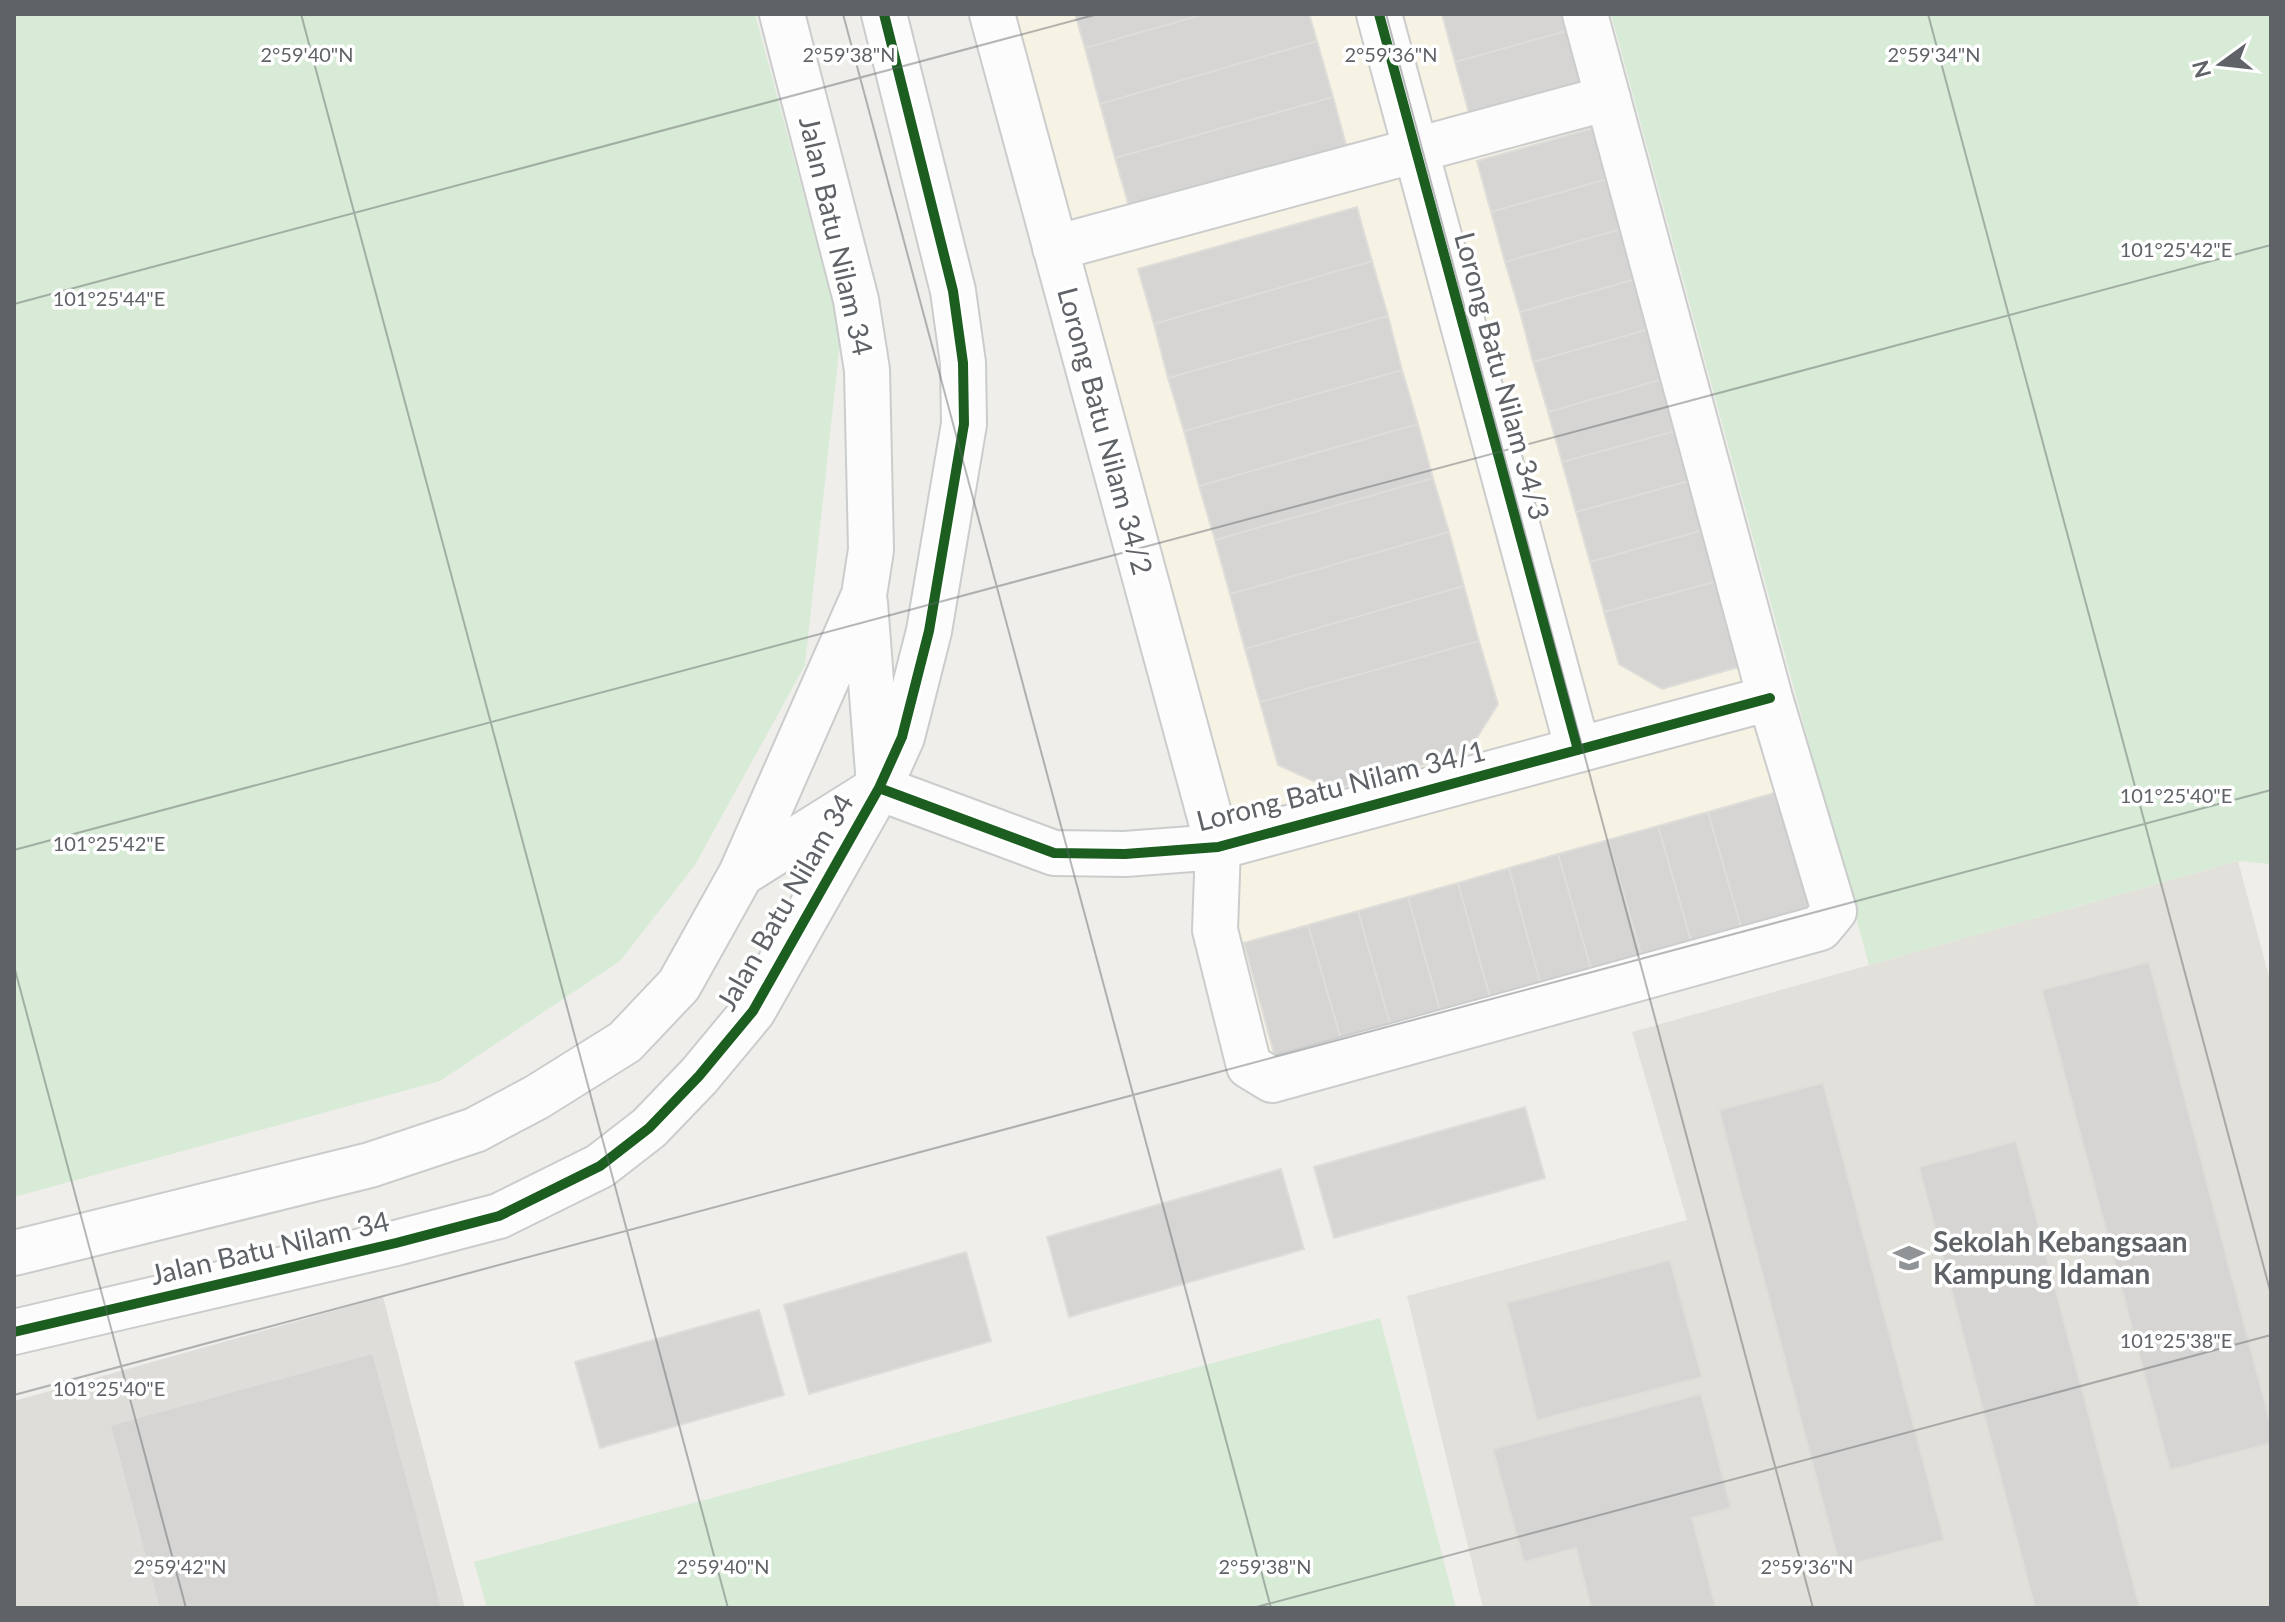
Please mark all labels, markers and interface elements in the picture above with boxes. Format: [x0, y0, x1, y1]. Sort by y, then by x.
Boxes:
north arrow [2181, 24, 2261, 104]
text: 2°59'40"N [260, 42, 354, 66]
text: 2°59'38"N [802, 42, 896, 66]
text: 2°59'36"N [1344, 42, 1438, 66]
text: 2°59'34"N [1887, 42, 1981, 66]
text: N [2186, 58, 2216, 81]
street label: Jalan Batu Nilam 34 [793, 113, 881, 358]
street label: Lorong Batu Nilam 34/3 [1448, 228, 1558, 523]
text: 101°25'42"E [2120, 237, 2232, 261]
street label: Lorong Batu Nilam 34/2 [1051, 283, 1161, 578]
text: 101°25'44"E [53, 286, 165, 310]
street label: Lorong Batu Nilam 34/1 [1193, 733, 1489, 837]
text: 101°25'40"E [2120, 783, 2232, 807]
street label: Jalan Batu Nilam 34 [708, 787, 860, 1016]
text: 101°25'42"E [53, 831, 165, 855]
street label: Jalan Batu Nilam 34 [147, 1203, 392, 1291]
place label: Sekolah Kebangsaan Kampung Idaman [1933, 1224, 2188, 1290]
school or university icon: Sekolah Kebangsaan Kampung Idaman [1892, 1241, 1926, 1275]
text: 101°25'38"E [2120, 1328, 2232, 1352]
text: 101°25'40"E [53, 1376, 165, 1400]
text: 2°59'42"N [133, 1554, 227, 1578]
text: 2°59'40"N [676, 1554, 770, 1578]
text: 2°59'38"N [1218, 1554, 1312, 1578]
text: 2°59'36"N [1760, 1554, 1854, 1578]

